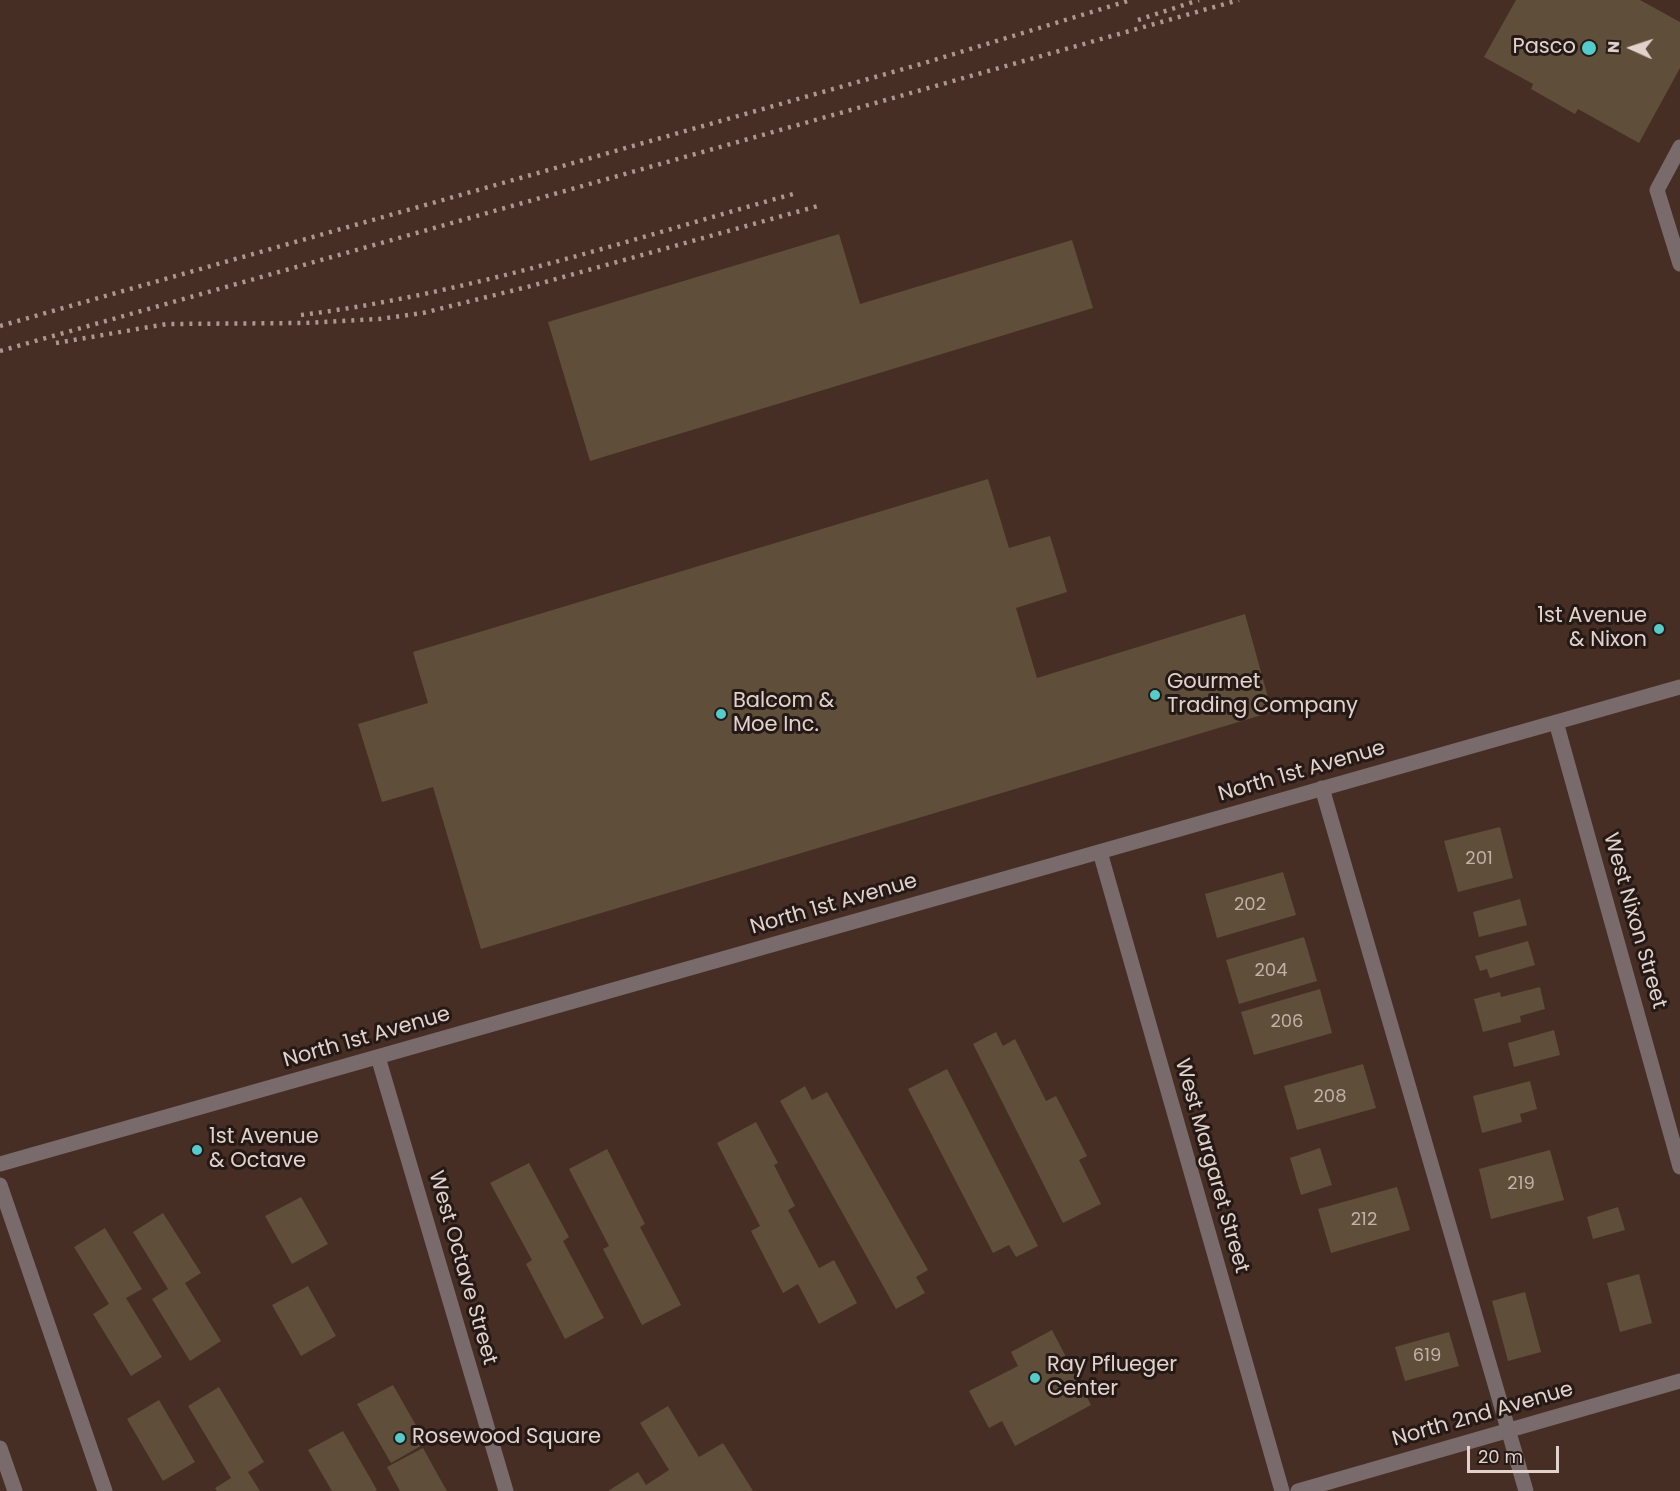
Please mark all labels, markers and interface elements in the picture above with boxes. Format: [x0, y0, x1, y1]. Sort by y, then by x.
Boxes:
north arrow [1602, 18, 1662, 78]
place label: Pasco [1512, 35, 1576, 61]
marker: Pasco [1580, 39, 1598, 57]
text: N [1602, 40, 1625, 54]
place label: 1st Avenue & Nixon [1537, 604, 1647, 654]
marker: 1st Avenue & Nixon [1652, 622, 1666, 636]
place label: Gourmet Trading Company [1167, 670, 1358, 720]
marker: Gourmet Trading Company [1148, 688, 1162, 702]
place label: Balcom & Moe Inc. [733, 689, 834, 739]
marker: Balcom & Moe Inc. [714, 707, 728, 721]
street label: North 1st Avenue [1216, 736, 1388, 808]
street label: West Nixon Street [1597, 830, 1671, 1012]
house number: 201 [1465, 848, 1493, 870]
street label: North 1st Avenue [748, 869, 920, 941]
house number: 202 [1234, 894, 1266, 916]
house number: 204 [1255, 960, 1287, 982]
street label: North 1st Avenue [281, 1002, 453, 1074]
house number: 206 [1270, 1011, 1304, 1033]
street label: West Margaret Street [1168, 1056, 1254, 1276]
house number: 208 [1313, 1086, 1347, 1108]
place label: 1st Avenue & Octave [209, 1125, 319, 1175]
marker: 1st Avenue & Octave [190, 1143, 204, 1157]
street label: West Octave Street [422, 1168, 502, 1368]
house number: 219 [1507, 1173, 1535, 1195]
house number: 212 [1351, 1209, 1377, 1231]
house number: 619 [1413, 1345, 1441, 1367]
place label: Ray Pflueger Center [1047, 1353, 1177, 1403]
marker: Ray Pflueger Center [1028, 1371, 1042, 1385]
street label: North 2nd Avenue [1390, 1377, 1576, 1453]
place label: Rosewood Square [412, 1425, 601, 1451]
marker: Rosewood Square [393, 1431, 407, 1445]
scale bar [1470, 1434, 1562, 1472]
text: 20 m [1478, 1444, 1523, 1469]

